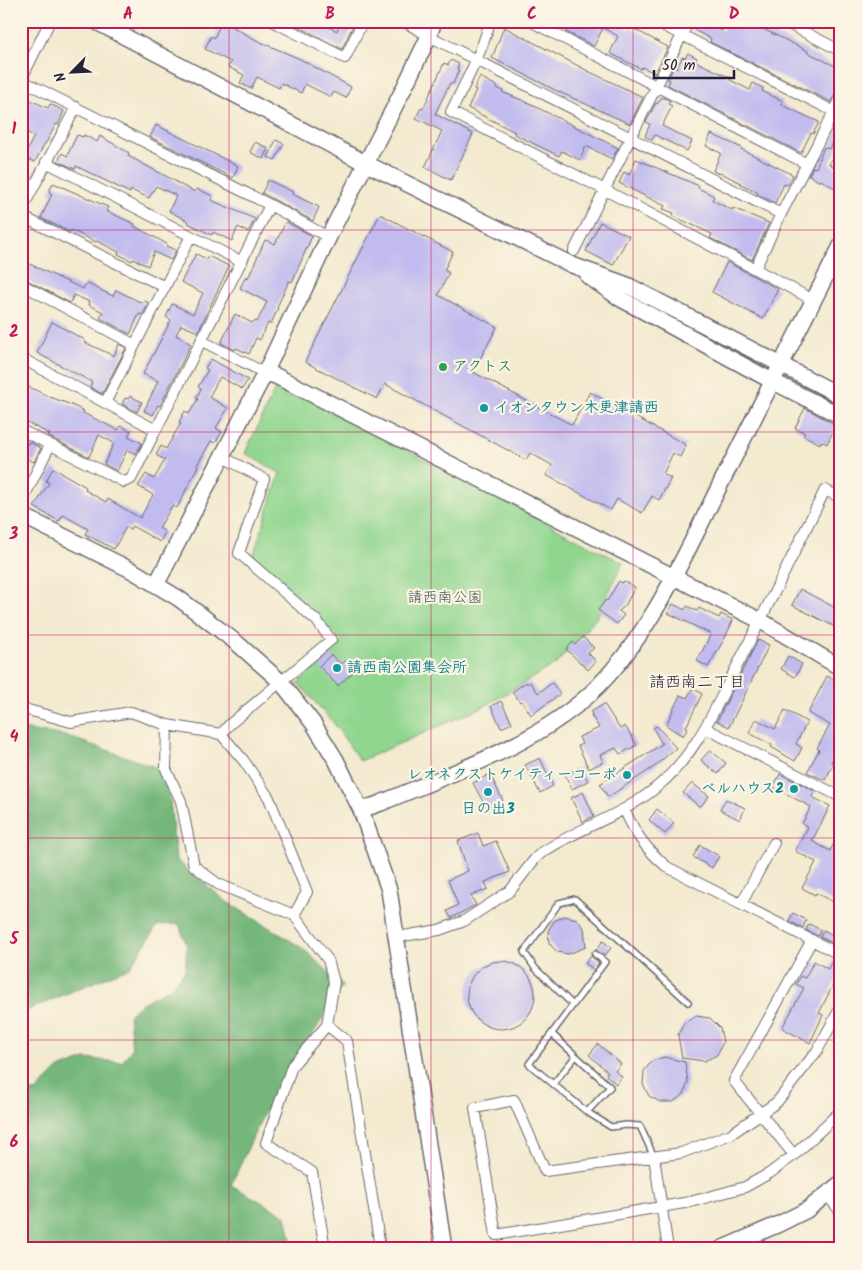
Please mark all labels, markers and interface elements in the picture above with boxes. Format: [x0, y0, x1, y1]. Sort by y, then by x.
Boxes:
text: A [123, 2, 133, 27]
text: B [325, 2, 335, 27]
text: C [527, 2, 537, 27]
text: D [729, 2, 740, 27]
north arrow [48, 48, 98, 98]
scale bar [654, 48, 734, 80]
text: 50 m [662, 54, 696, 78]
text: N [49, 68, 73, 85]
text: 1 [12, 117, 17, 142]
text: 2 [9, 320, 19, 345]
place label: アクトス [453, 355, 512, 379]
marker: アクトス [437, 361, 449, 373]
place label: イオンタウン木更津請西 [494, 396, 659, 420]
marker: イオンタウン木更津請西 [478, 402, 490, 414]
text: 3 [9, 522, 19, 547]
park label: 請西南公園 [407, 586, 483, 610]
place label: 請西南公園集会所 [347, 656, 467, 680]
marker: 請西南公園集会所 [331, 662, 343, 674]
district label: 請西南二丁目 [649, 670, 745, 695]
text: 4 [10, 725, 19, 750]
place label: レオネクストケイティーコーポ [407, 763, 617, 787]
marker: レオネクストケイティーコーポ [621, 769, 633, 781]
place label: ベルハウス2 [701, 777, 784, 801]
marker: ベルハウス2 [788, 783, 800, 795]
marker: 日の出3 [482, 786, 494, 798]
place label: 日の出3 [461, 797, 515, 821]
text: 5 [9, 927, 20, 952]
text: 6 [10, 1130, 19, 1155]

